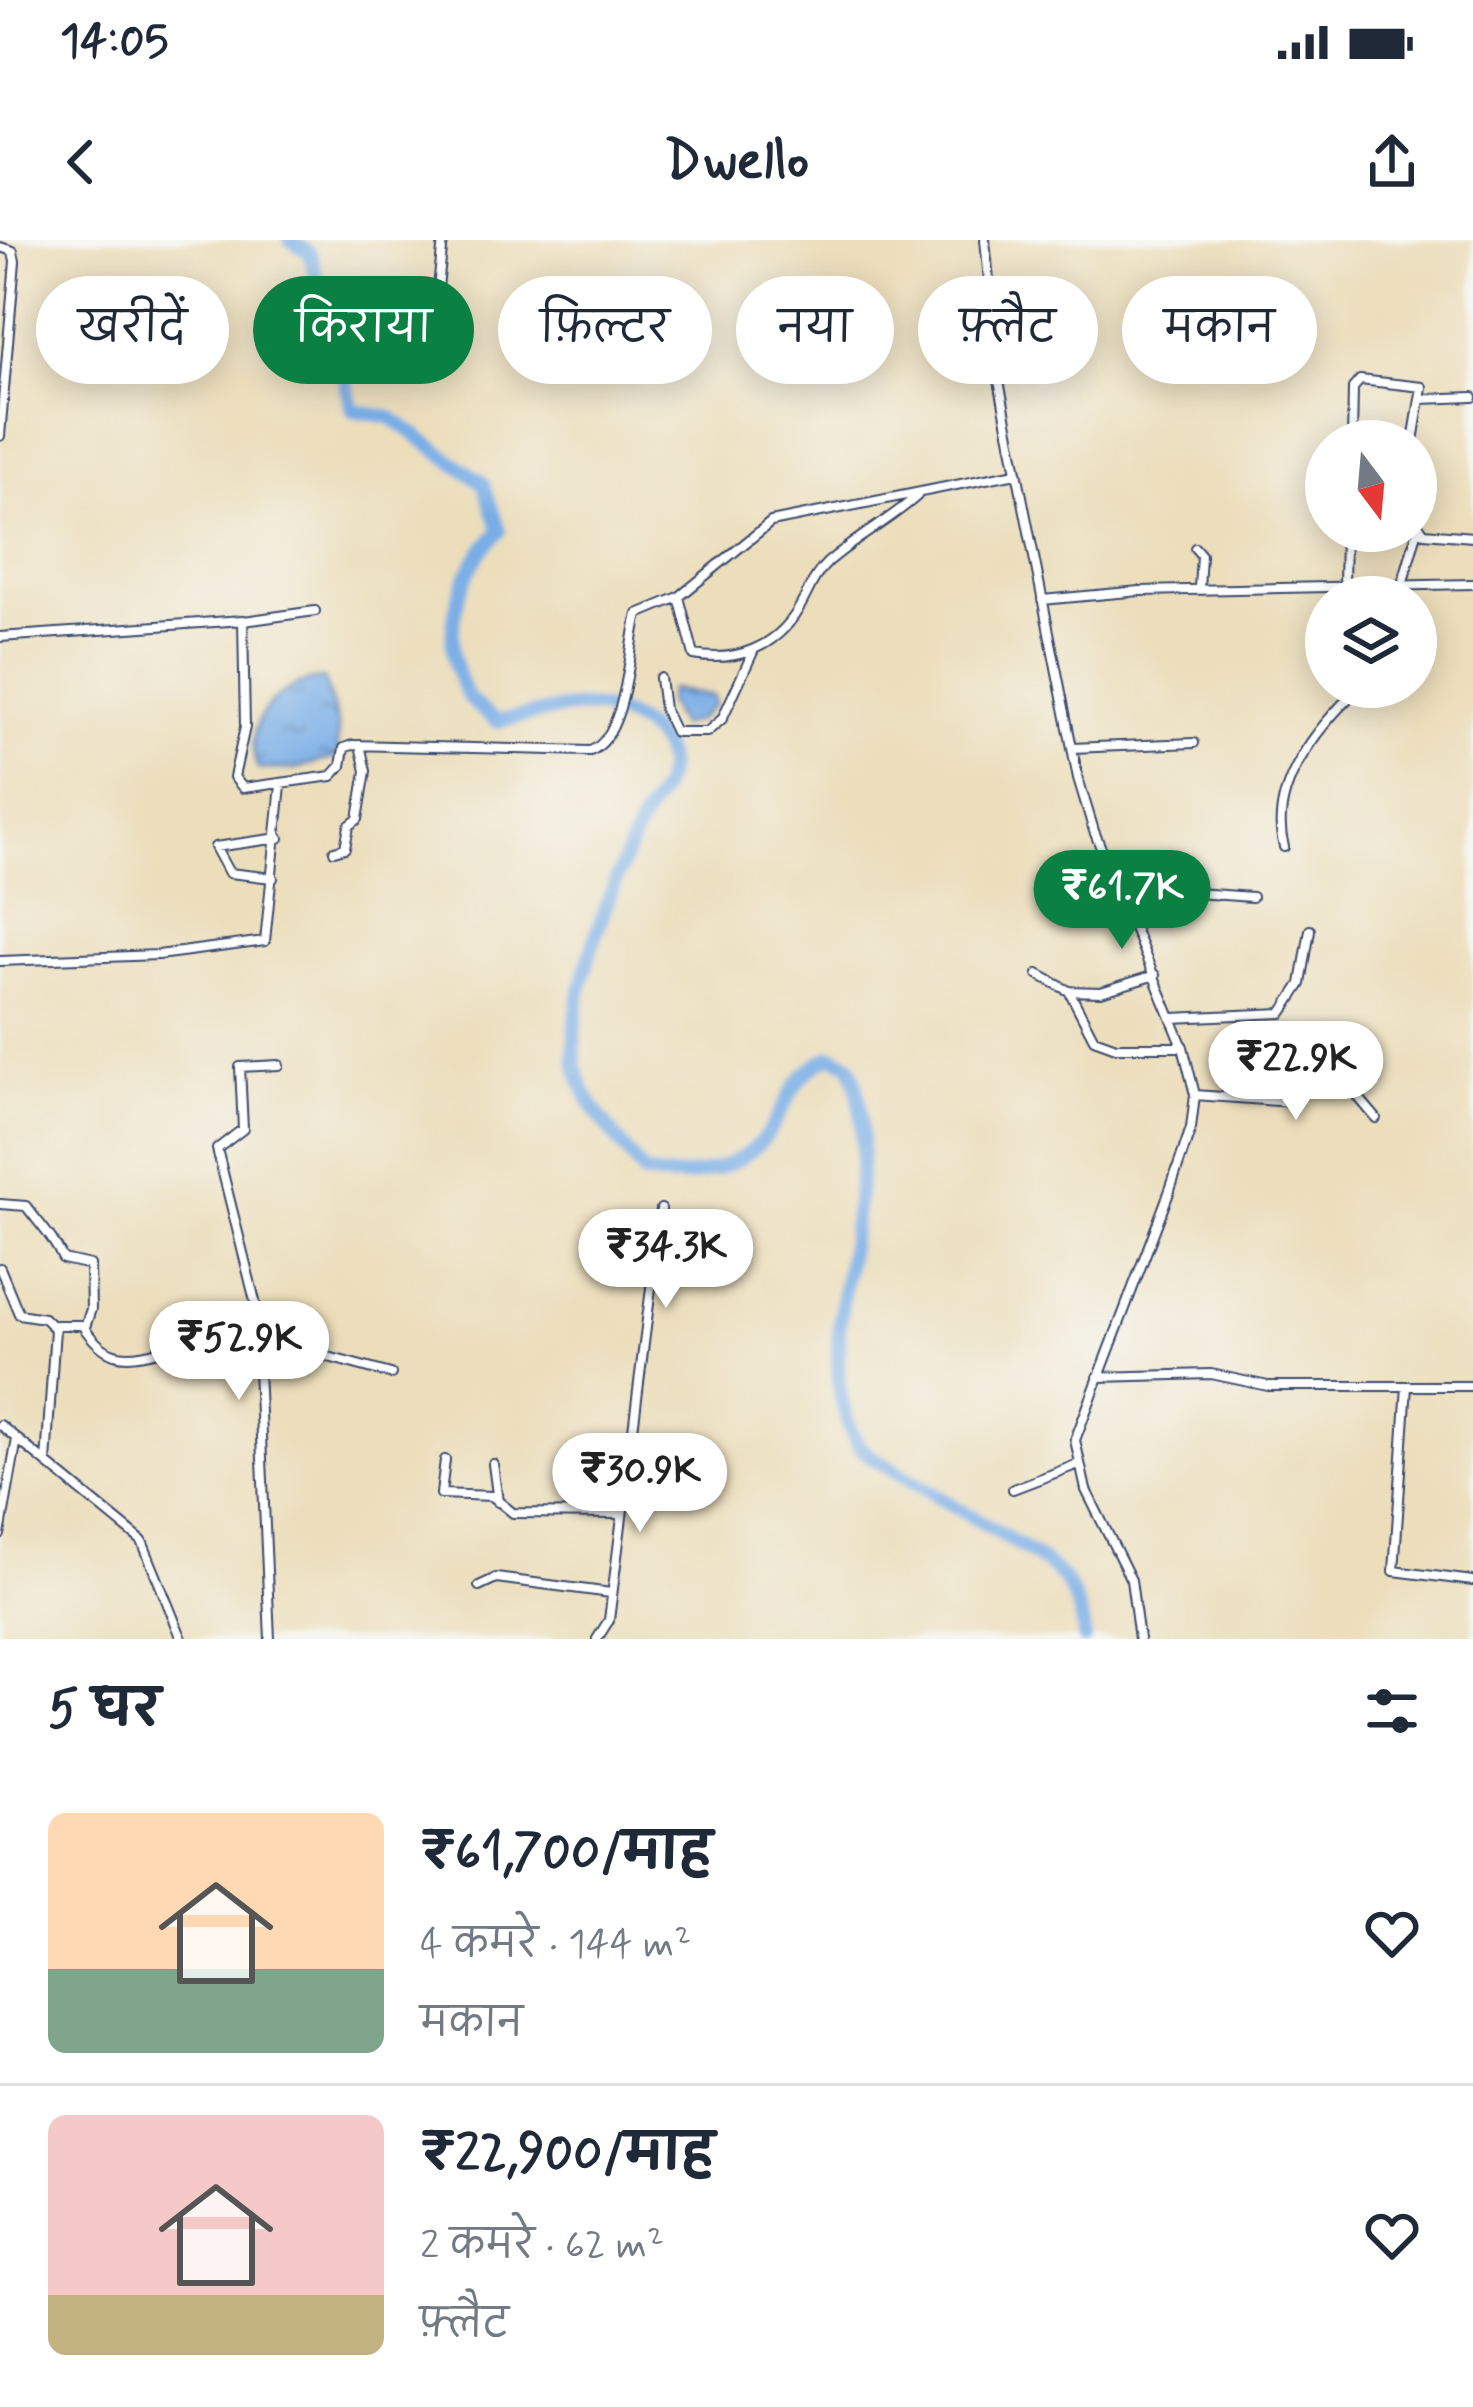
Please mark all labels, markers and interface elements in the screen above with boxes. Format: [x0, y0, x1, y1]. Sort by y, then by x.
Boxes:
text: 14:05 [60, 13, 169, 72]
text: Dwello [664, 127, 809, 198]
icon: back [48, 129, 114, 195]
icon: share [1359, 129, 1425, 195]
chip: खरीदें [36, 276, 229, 384]
chip: किराया [253, 276, 474, 384]
chip: फ़िल्टर [498, 276, 712, 384]
chip: नया [736, 276, 894, 384]
chip: फ़्लैट [918, 276, 1098, 384]
chip: मकान [1122, 276, 1317, 384]
north arrow [1305, 420, 1437, 552]
map controls [1305, 420, 1437, 708]
button: layers [1305, 576, 1437, 708]
pin: ₹61.7K [1024, 850, 1220, 952]
text: ₹61.7K [1061, 863, 1183, 914]
pin: ₹22.9K [1198, 1021, 1394, 1123]
text: ₹22.9K [1235, 1034, 1357, 1085]
pin: ₹34.3K [568, 1209, 764, 1311]
text: ₹34.3K [605, 1222, 727, 1273]
pin: ₹52.9K [141, 1301, 337, 1403]
text: ₹52.9K [176, 1314, 302, 1365]
pin: ₹30.9K [542, 1433, 738, 1535]
text: ₹30.9K [579, 1446, 701, 1497]
text: 5 घर [48, 1678, 160, 1744]
icon: filters [1359, 1678, 1425, 1744]
text: ₹61,700/माह [420, 1821, 712, 1887]
icon: home [144, 1861, 288, 2005]
icon: heart [1359, 1900, 1425, 1966]
text: 4 कमरे · 144 m² [420, 1920, 691, 1971]
text: मकान [420, 1999, 523, 2050]
text: ₹22,900/माह [420, 2122, 714, 2188]
icon: home [144, 2163, 288, 2307]
icon: heart [1359, 2202, 1425, 2268]
text: 2 कमरे · 62 m² [420, 2221, 664, 2272]
text: फ़्लैट [420, 2300, 509, 2351]

